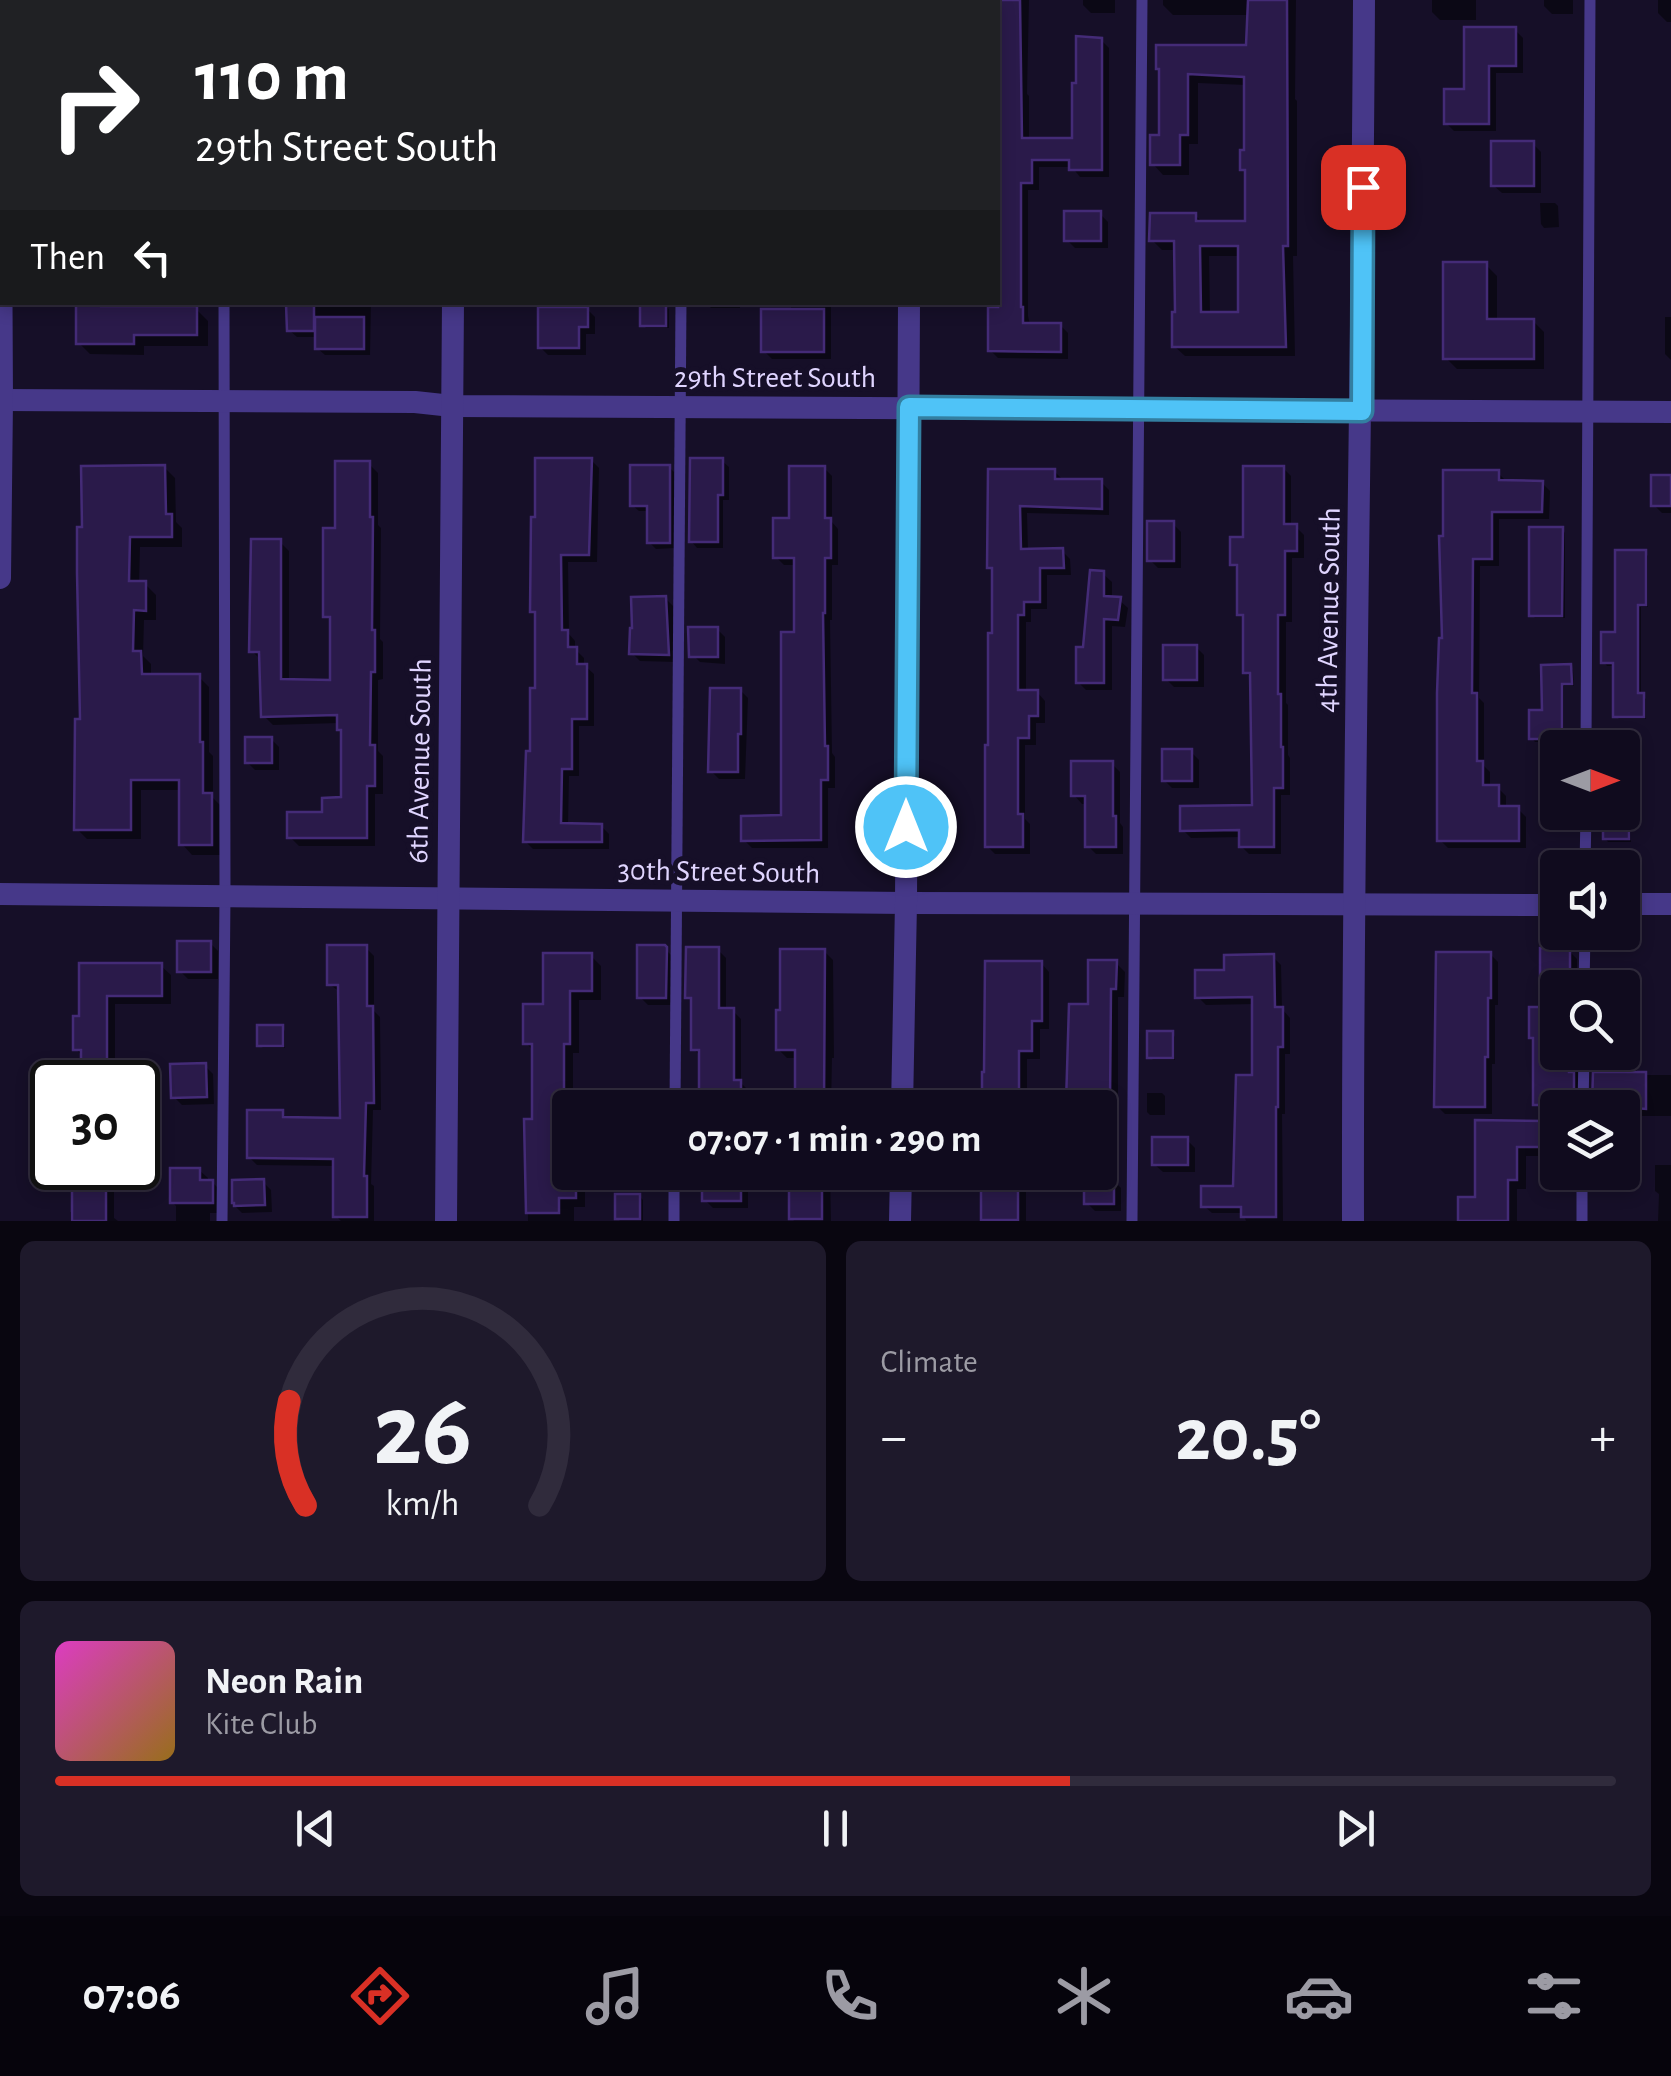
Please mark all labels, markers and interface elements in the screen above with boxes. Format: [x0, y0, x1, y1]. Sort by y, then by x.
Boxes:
icon: right [30, 40, 160, 170]
text: 110 m [195, 43, 349, 113]
text: 29th Street South [195, 125, 498, 170]
pin [1321, 145, 1406, 230]
icon: arrive [1336, 160, 1391, 215]
icon: left [125, 230, 180, 285]
text: Then [30, 239, 105, 277]
street label: 29th Street South [674, 363, 876, 393]
street label: 4th Avenue South [1312, 507, 1346, 713]
street label: 6th Avenue South [403, 658, 437, 864]
north arrow [1540, 730, 1640, 830]
map controls [1540, 730, 1640, 1190]
position arrow [854, 775, 958, 879]
button: sound [1540, 850, 1640, 950]
street label: 30th Street South [617, 855, 821, 889]
button: search [1540, 970, 1640, 1070]
speed limit sign: 30 [30, 1060, 160, 1190]
button: layers [1540, 1090, 1640, 1190]
text: 07:07 · 1 min · 290 m [687, 1121, 982, 1159]
text: Climate [881, 1346, 978, 1378]
text: 26 [373, 1380, 472, 1484]
text: 20.5° [1175, 1399, 1321, 1474]
text: − [881, 1410, 907, 1465]
text: + [1590, 1410, 1616, 1465]
text: km/h [386, 1486, 460, 1522]
text: Neon Rain [205, 1663, 363, 1701]
text: Kite Club [205, 1708, 317, 1740]
icon: previous [288, 1801, 343, 1856]
icon: pause [808, 1801, 863, 1856]
icon: next [1328, 1801, 1383, 1856]
icon: directions [345, 1961, 415, 2031]
icon: music [580, 1961, 650, 2031]
icon: phone [815, 1961, 885, 2031]
icon: climate [1049, 1961, 1119, 2031]
icon: car [1284, 1961, 1354, 2031]
icon: filters [1519, 1961, 1589, 2031]
text: 07:06 [82, 1973, 181, 2018]

